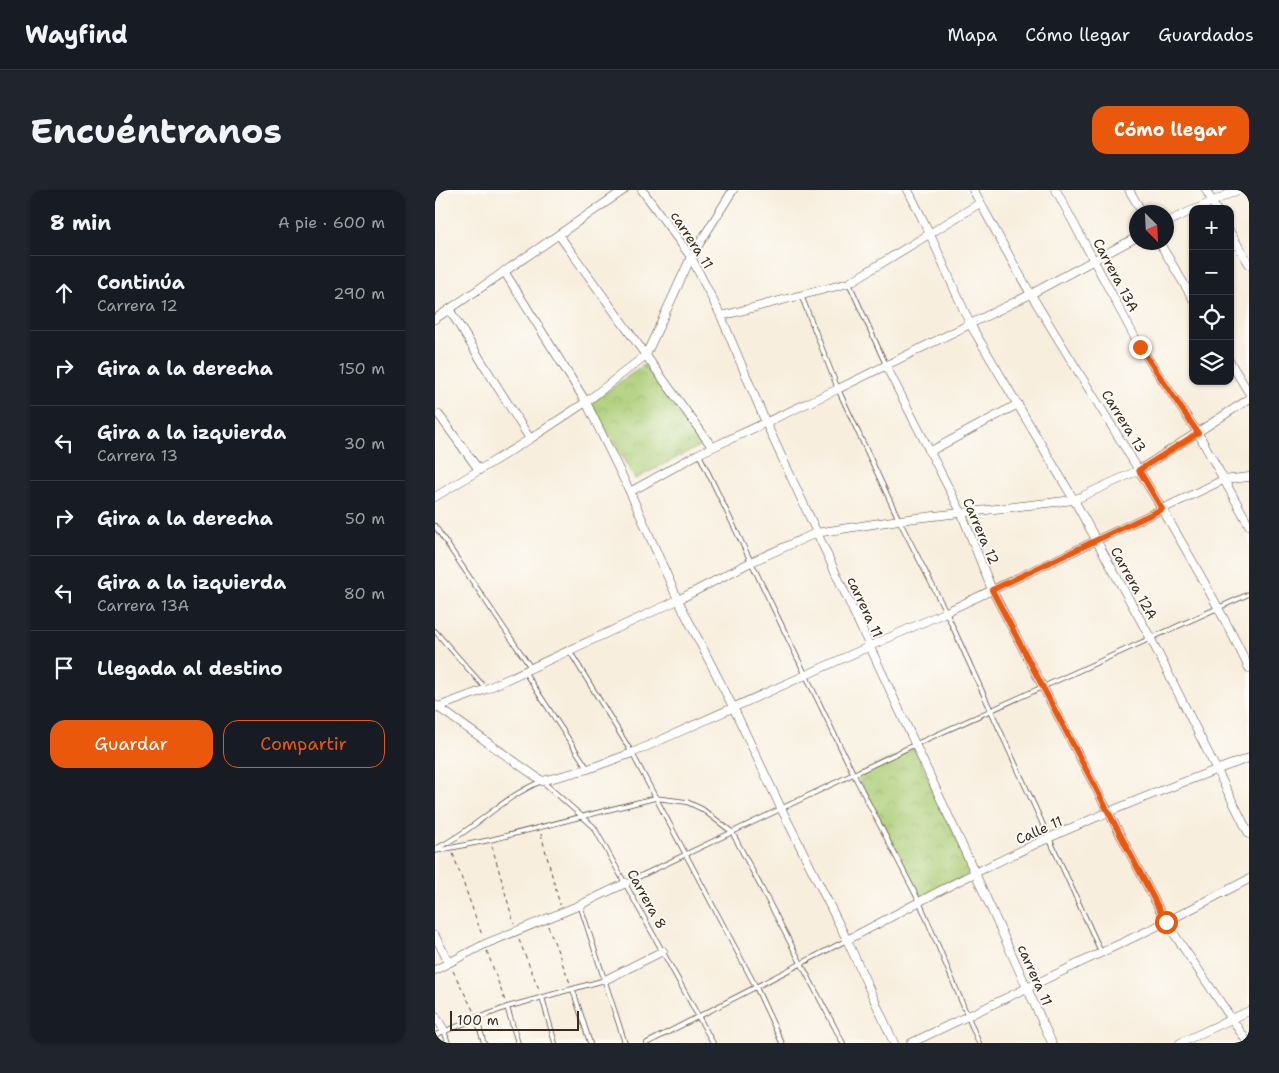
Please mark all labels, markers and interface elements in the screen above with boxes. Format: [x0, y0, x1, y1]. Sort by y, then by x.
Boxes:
text: Wayfind [25, 19, 128, 51]
text: Mapa [947, 23, 997, 47]
text: Cómo llegar [1025, 23, 1130, 47]
text: Guardados [1158, 23, 1254, 47]
button: Cómo llegar [1092, 106, 1249, 154]
text: Encuéntranos [30, 107, 282, 154]
north arrow [1129, 205, 1174, 250]
map controls [1189, 205, 1234, 385]
button: + [1189, 205, 1234, 250]
street label: carrera 11 [667, 208, 717, 272]
text: 8 min [50, 209, 111, 237]
text: A pie · 600 m [278, 212, 385, 233]
street label: Carrera 13A [1089, 235, 1143, 315]
button: − [1189, 250, 1234, 295]
text: Continúa [97, 270, 185, 295]
icon: ahead [50, 279, 78, 307]
text: 290 m [333, 283, 385, 304]
text: Carrera 12 [97, 295, 178, 316]
button: locate [1189, 295, 1234, 340]
route end [1129, 336, 1152, 359]
button: layers [1189, 340, 1234, 385]
icon: right [50, 354, 78, 382]
text: Gira a la derecha [97, 356, 273, 381]
text: 150 m [338, 358, 385, 379]
street label: Carrera 13 [1098, 386, 1150, 456]
text: Gira a la izquierda [97, 420, 286, 445]
icon: left [50, 429, 78, 457]
text: 30 m [344, 433, 385, 454]
text: Carrera 13 [97, 445, 178, 466]
street label: Carrera 12 [959, 495, 1003, 567]
icon: right [50, 504, 78, 532]
text: Gira a la derecha [97, 506, 273, 531]
text: 50 m [345, 508, 385, 529]
street label: Carrera 12A [1107, 544, 1161, 622]
text: Gira a la izquierda [97, 570, 286, 595]
street label: carrera 11 [843, 574, 887, 640]
icon: left [50, 579, 78, 607]
text: 80 m [344, 583, 385, 604]
text: Carrera 13A [97, 595, 189, 616]
icon: arrive [50, 654, 78, 682]
text: Llegada al destino [97, 656, 283, 681]
button: Guardar [50, 720, 213, 768]
button: Compartir [223, 720, 385, 768]
street label: Calle 11 [1013, 812, 1065, 848]
street label: Carrera 8 [623, 866, 671, 932]
route start [1155, 911, 1178, 934]
street label: carrera 11 [1013, 941, 1057, 1009]
scale bar [450, 1008, 579, 1031]
text: 100 m [457, 1011, 499, 1029]

